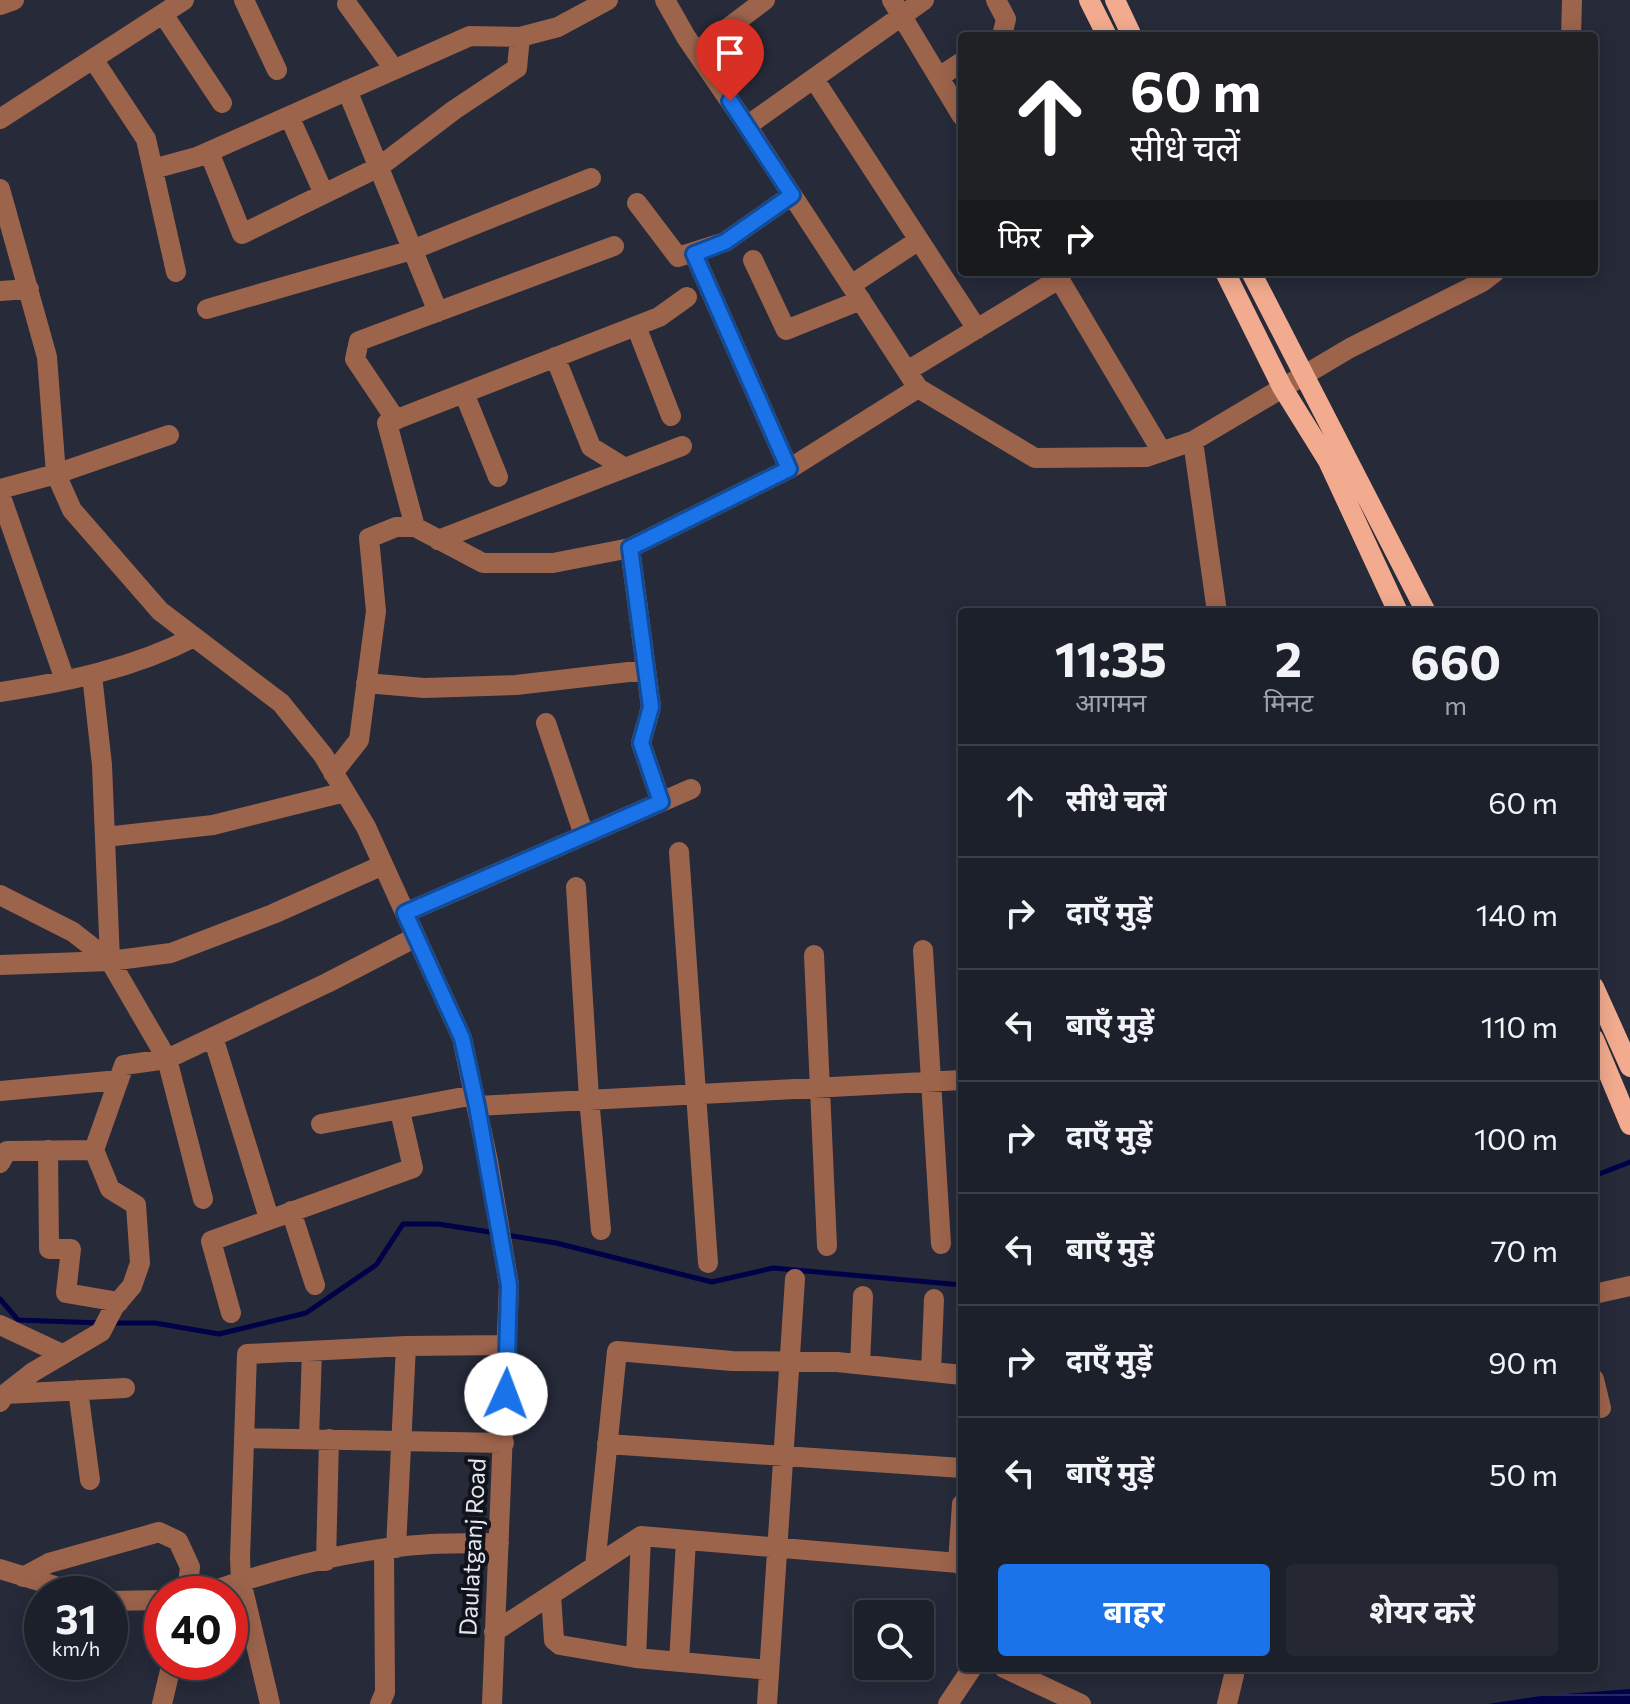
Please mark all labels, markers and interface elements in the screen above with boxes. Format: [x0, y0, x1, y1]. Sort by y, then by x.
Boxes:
pin [696, 19, 764, 101]
icon: arrive [708, 31, 752, 75]
text: 60 m [1130, 55, 1261, 124]
icon: ahead [998, 64, 1102, 168]
text: सीधे चलें [1130, 124, 1240, 168]
icon: right [1057, 216, 1101, 260]
text: फिर [998, 217, 1041, 254]
text: 11:35 [1055, 628, 1167, 687]
text: 2 [1275, 628, 1302, 687]
text: 660 [1410, 631, 1501, 690]
text: आगमन [1075, 686, 1146, 717]
text: मिनट [1264, 686, 1313, 717]
text: m [1444, 689, 1467, 720]
icon: ahead [998, 779, 1042, 823]
text: सीधे चलें [1066, 780, 1166, 817]
text: 60 m [1488, 783, 1558, 820]
icon: right [998, 891, 1042, 935]
text: दाएँ मुड़ें [1066, 892, 1152, 929]
text: 140 m [1476, 895, 1558, 932]
icon: left [998, 1003, 1042, 1047]
text: बाएँ मुड़ें [1066, 1004, 1154, 1041]
text: 110 m [1481, 1007, 1558, 1044]
icon: right [998, 1115, 1042, 1159]
text: दाएँ मुड़ें [1066, 1116, 1152, 1153]
text: 100 m [1474, 1119, 1558, 1156]
icon: left [998, 1227, 1042, 1271]
text: बाएँ मुड़ें [1066, 1228, 1154, 1265]
text: 70 m [1491, 1231, 1558, 1268]
icon: right [998, 1339, 1042, 1383]
text: दाएँ मुड़ें [1066, 1340, 1152, 1377]
text: 90 m [1488, 1343, 1558, 1380]
position arrow [464, 1352, 548, 1436]
icon: left [998, 1451, 1042, 1495]
text: बाएँ मुड़ें [1066, 1452, 1154, 1489]
text: 50 m [1489, 1455, 1558, 1492]
street label: Daulatganj Road [452, 1457, 491, 1637]
button: बाहर [998, 1564, 1270, 1656]
button: शेयर करें [1286, 1564, 1558, 1656]
speed limit sign: 40 [144, 1576, 248, 1680]
text: 31 [55, 1593, 97, 1642]
map controls [854, 1600, 934, 1680]
button: search [854, 1600, 934, 1680]
text: km/h [52, 1636, 100, 1660]

